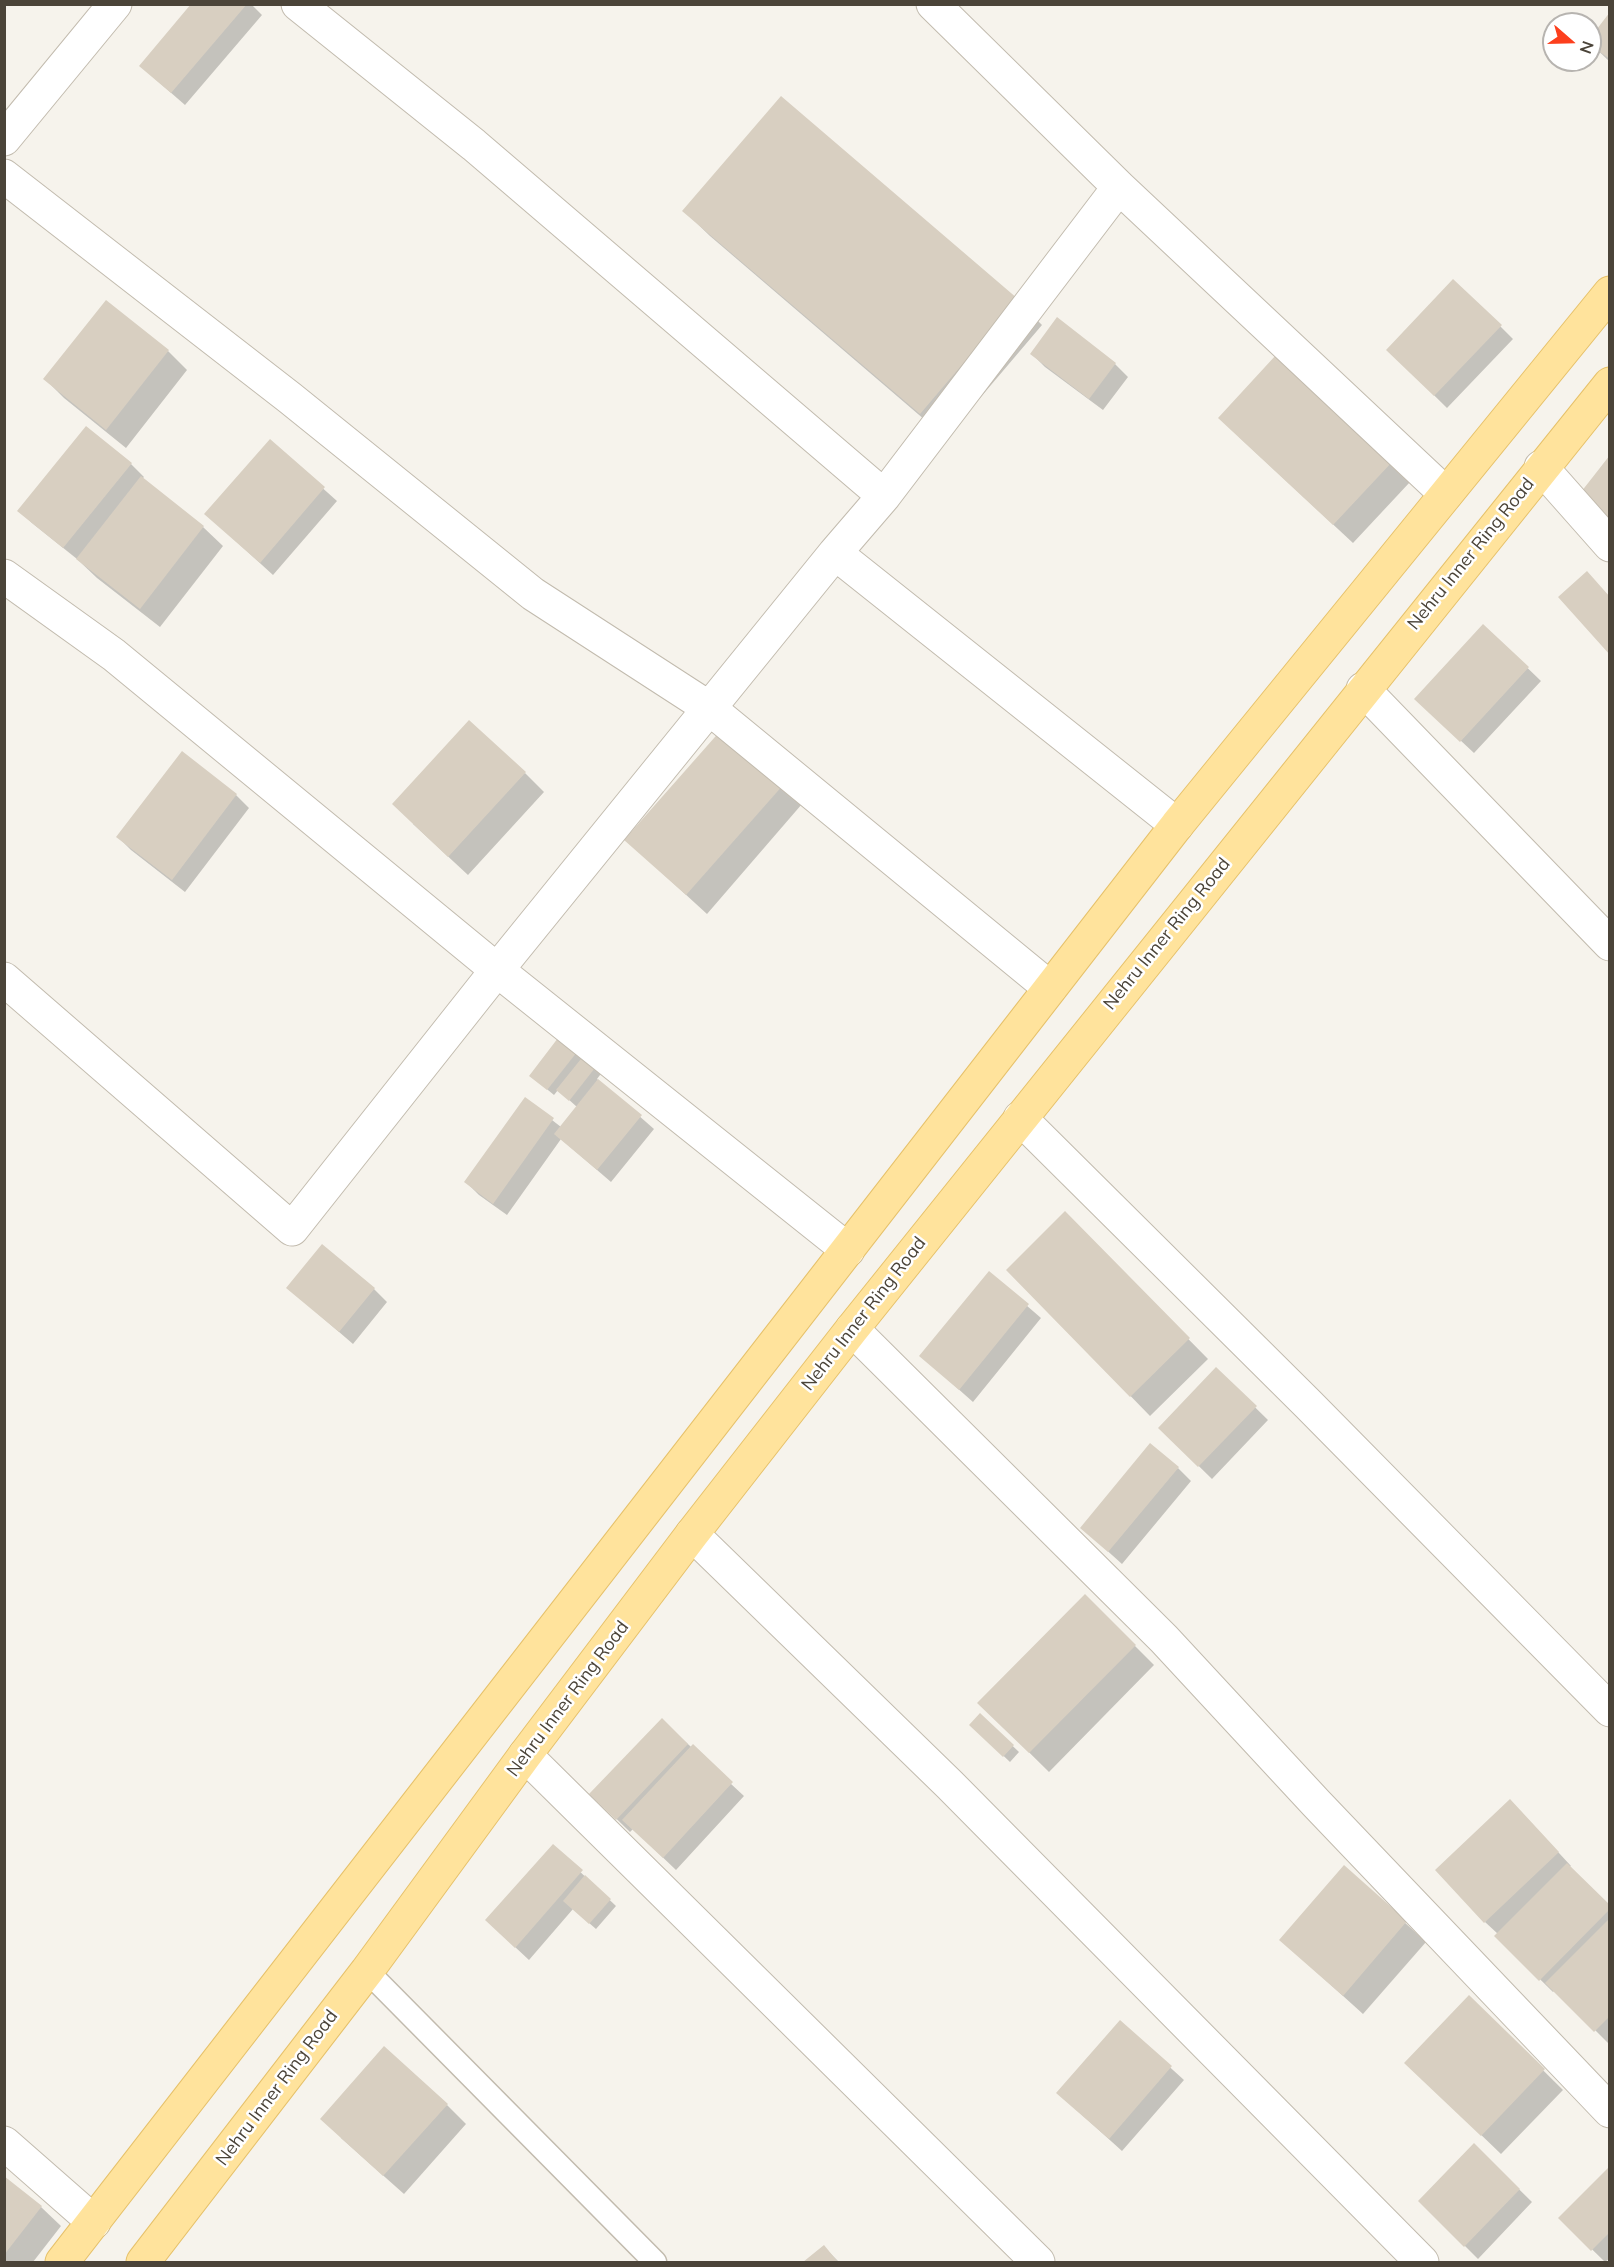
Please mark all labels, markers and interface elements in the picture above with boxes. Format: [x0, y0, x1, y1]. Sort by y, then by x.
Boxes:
north arrow [1542, 12, 1602, 72]
text: N [1576, 38, 1599, 57]
street label: Nehru Inner Ring Road [1403, 474, 1539, 634]
street label: Nehru Inner Ring Road [1099, 854, 1235, 1014]
street label: Nehru Inner Ring Road [797, 1233, 931, 1395]
street label: Nehru Inner Ring Road [502, 1617, 634, 1781]
street label: Nehru Inner Ring Road [211, 2006, 343, 2170]

